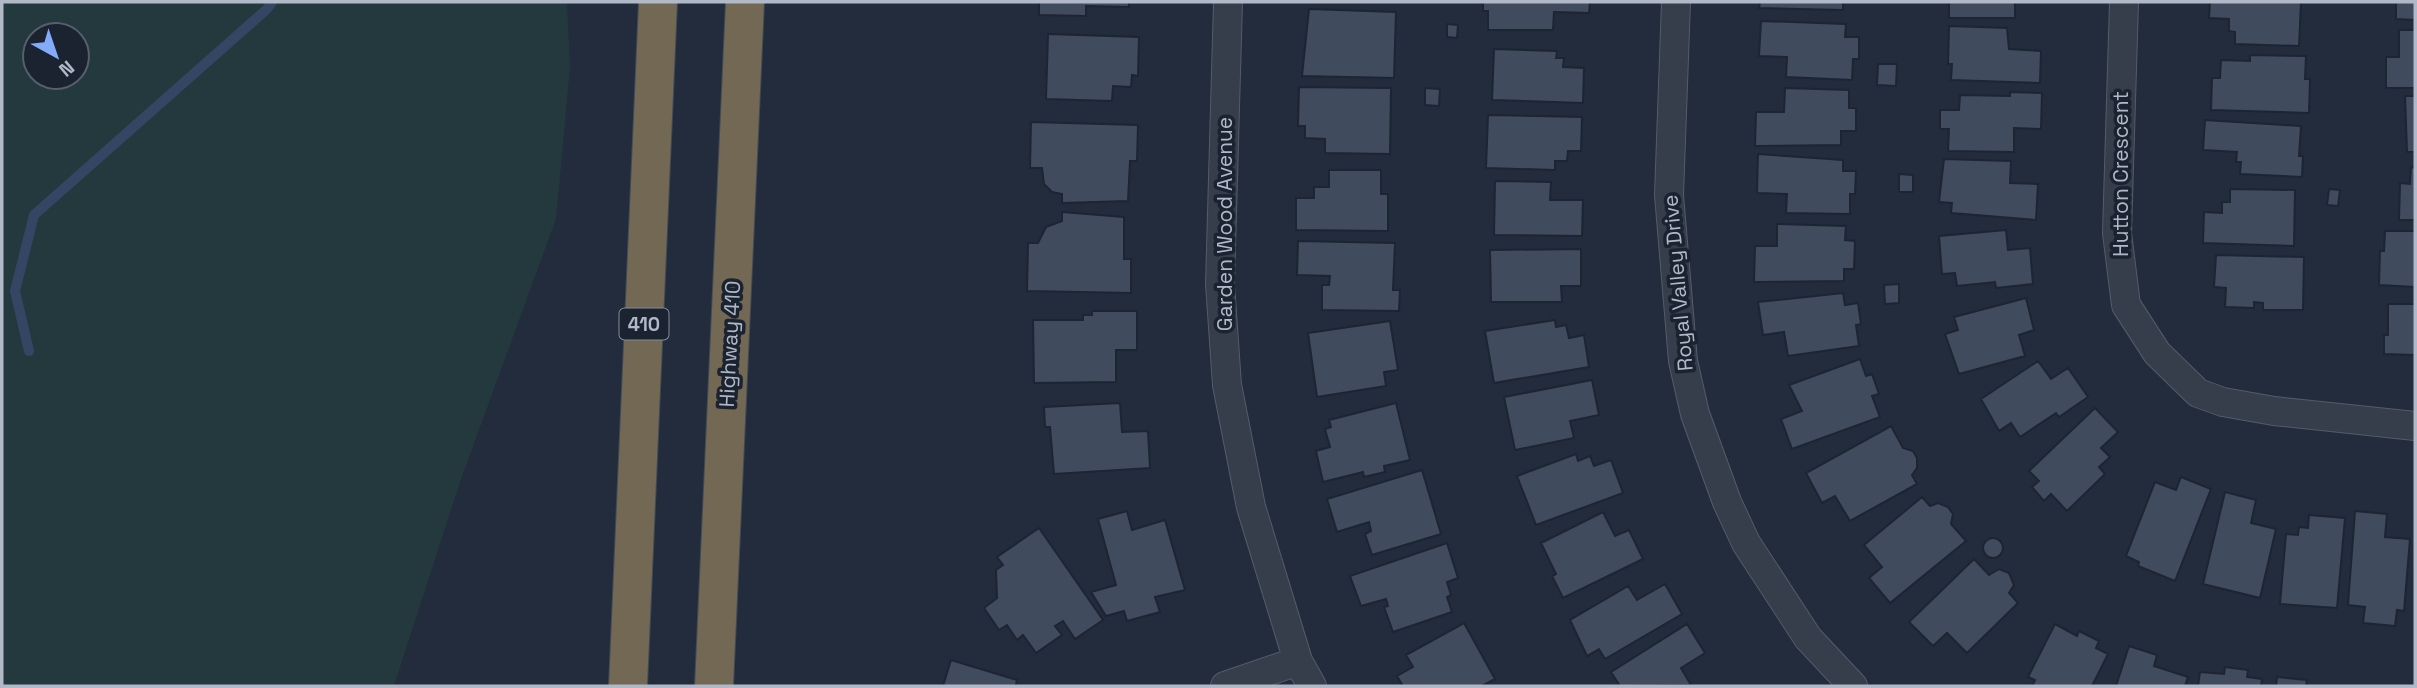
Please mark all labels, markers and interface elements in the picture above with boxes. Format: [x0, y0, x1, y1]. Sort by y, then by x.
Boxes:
north arrow [21, 21, 91, 91]
text: N [54, 55, 80, 82]
street label: Hutton Crescent [2107, 91, 2134, 257]
street label: Garden Wood Avenue [1211, 117, 1238, 331]
street label: Royal Valley Drive [1656, 194, 1699, 372]
street label: Highway 410 [713, 280, 746, 408]
road number: 410 [620, 308, 668, 340]

